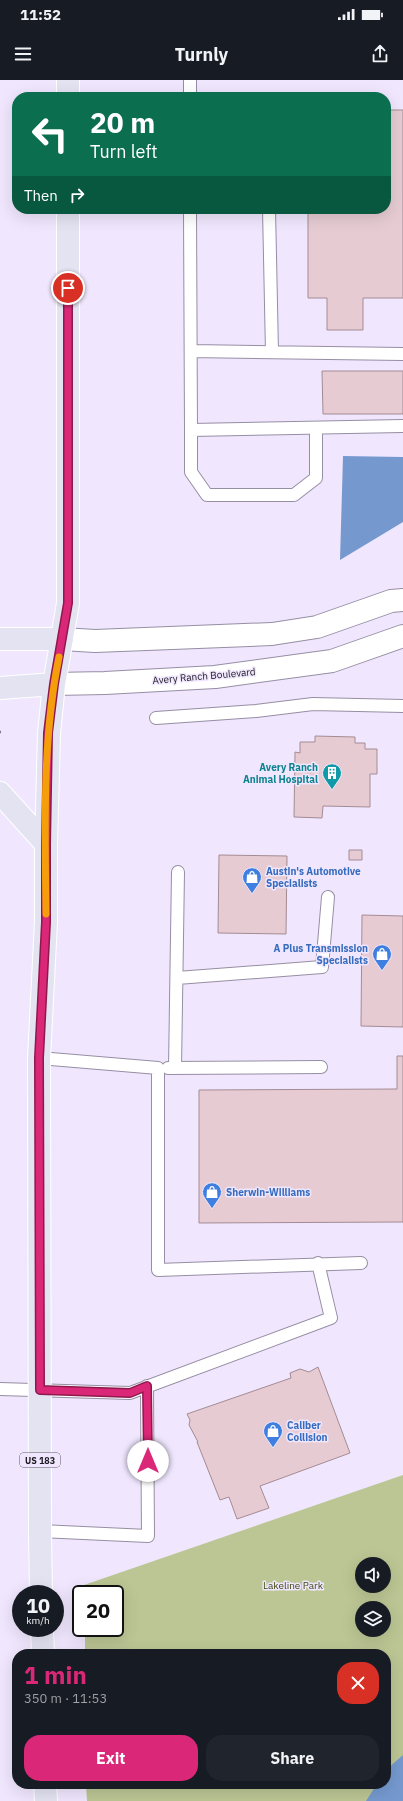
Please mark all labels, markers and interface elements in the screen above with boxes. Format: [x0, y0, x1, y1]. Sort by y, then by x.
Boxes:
text: 11:52 [20, 5, 61, 24]
icon: menu [12, 43, 34, 65]
text: Turnly [175, 43, 228, 66]
icon: share [369, 43, 391, 65]
text: 20 m [90, 104, 155, 141]
icon: left [24, 108, 76, 160]
text: Turn left [90, 140, 158, 163]
icon: right [66, 184, 88, 206]
text: Then [24, 186, 58, 205]
pin [51, 271, 85, 305]
icon: arrive [57, 277, 79, 299]
street label: Avery Ranch Boulevard [152, 665, 256, 687]
place label: Avery Ranch Animal Hospital [243, 761, 318, 786]
building icon: Avery Ranch Animal Hospital [321, 762, 343, 790]
place label: Austin's Automotive Specialists [266, 865, 361, 890]
shop icon: Austin's Automotive Specialists [241, 866, 263, 894]
place label: A Plus Transmission Specialists [274, 942, 368, 967]
shop icon: A Plus Transmission Specialists [371, 943, 393, 971]
shop icon: Sherwin-Williams [201, 1181, 223, 1209]
place label: Sherwin-Williams [226, 1186, 310, 1199]
place label: Caliber Collision [287, 1419, 328, 1444]
shop icon: Caliber Collision [262, 1420, 284, 1448]
position arrow [127, 1440, 169, 1482]
road number: US 183 [20, 1453, 60, 1467]
map controls [355, 1557, 391, 1637]
button: sound [355, 1557, 391, 1593]
park label: Lakeline Park [263, 1579, 324, 1592]
speed limit sign: 20 [72, 1585, 124, 1637]
text: 10 [26, 1592, 50, 1619]
button: layers [355, 1601, 391, 1637]
text: km/h [26, 1614, 50, 1627]
text: 1 min [24, 1659, 87, 1691]
button: close [337, 1662, 379, 1704]
text: 350 m · 11:53 [24, 1690, 107, 1707]
button: Exit [24, 1735, 198, 1781]
button: Share [206, 1735, 379, 1781]

